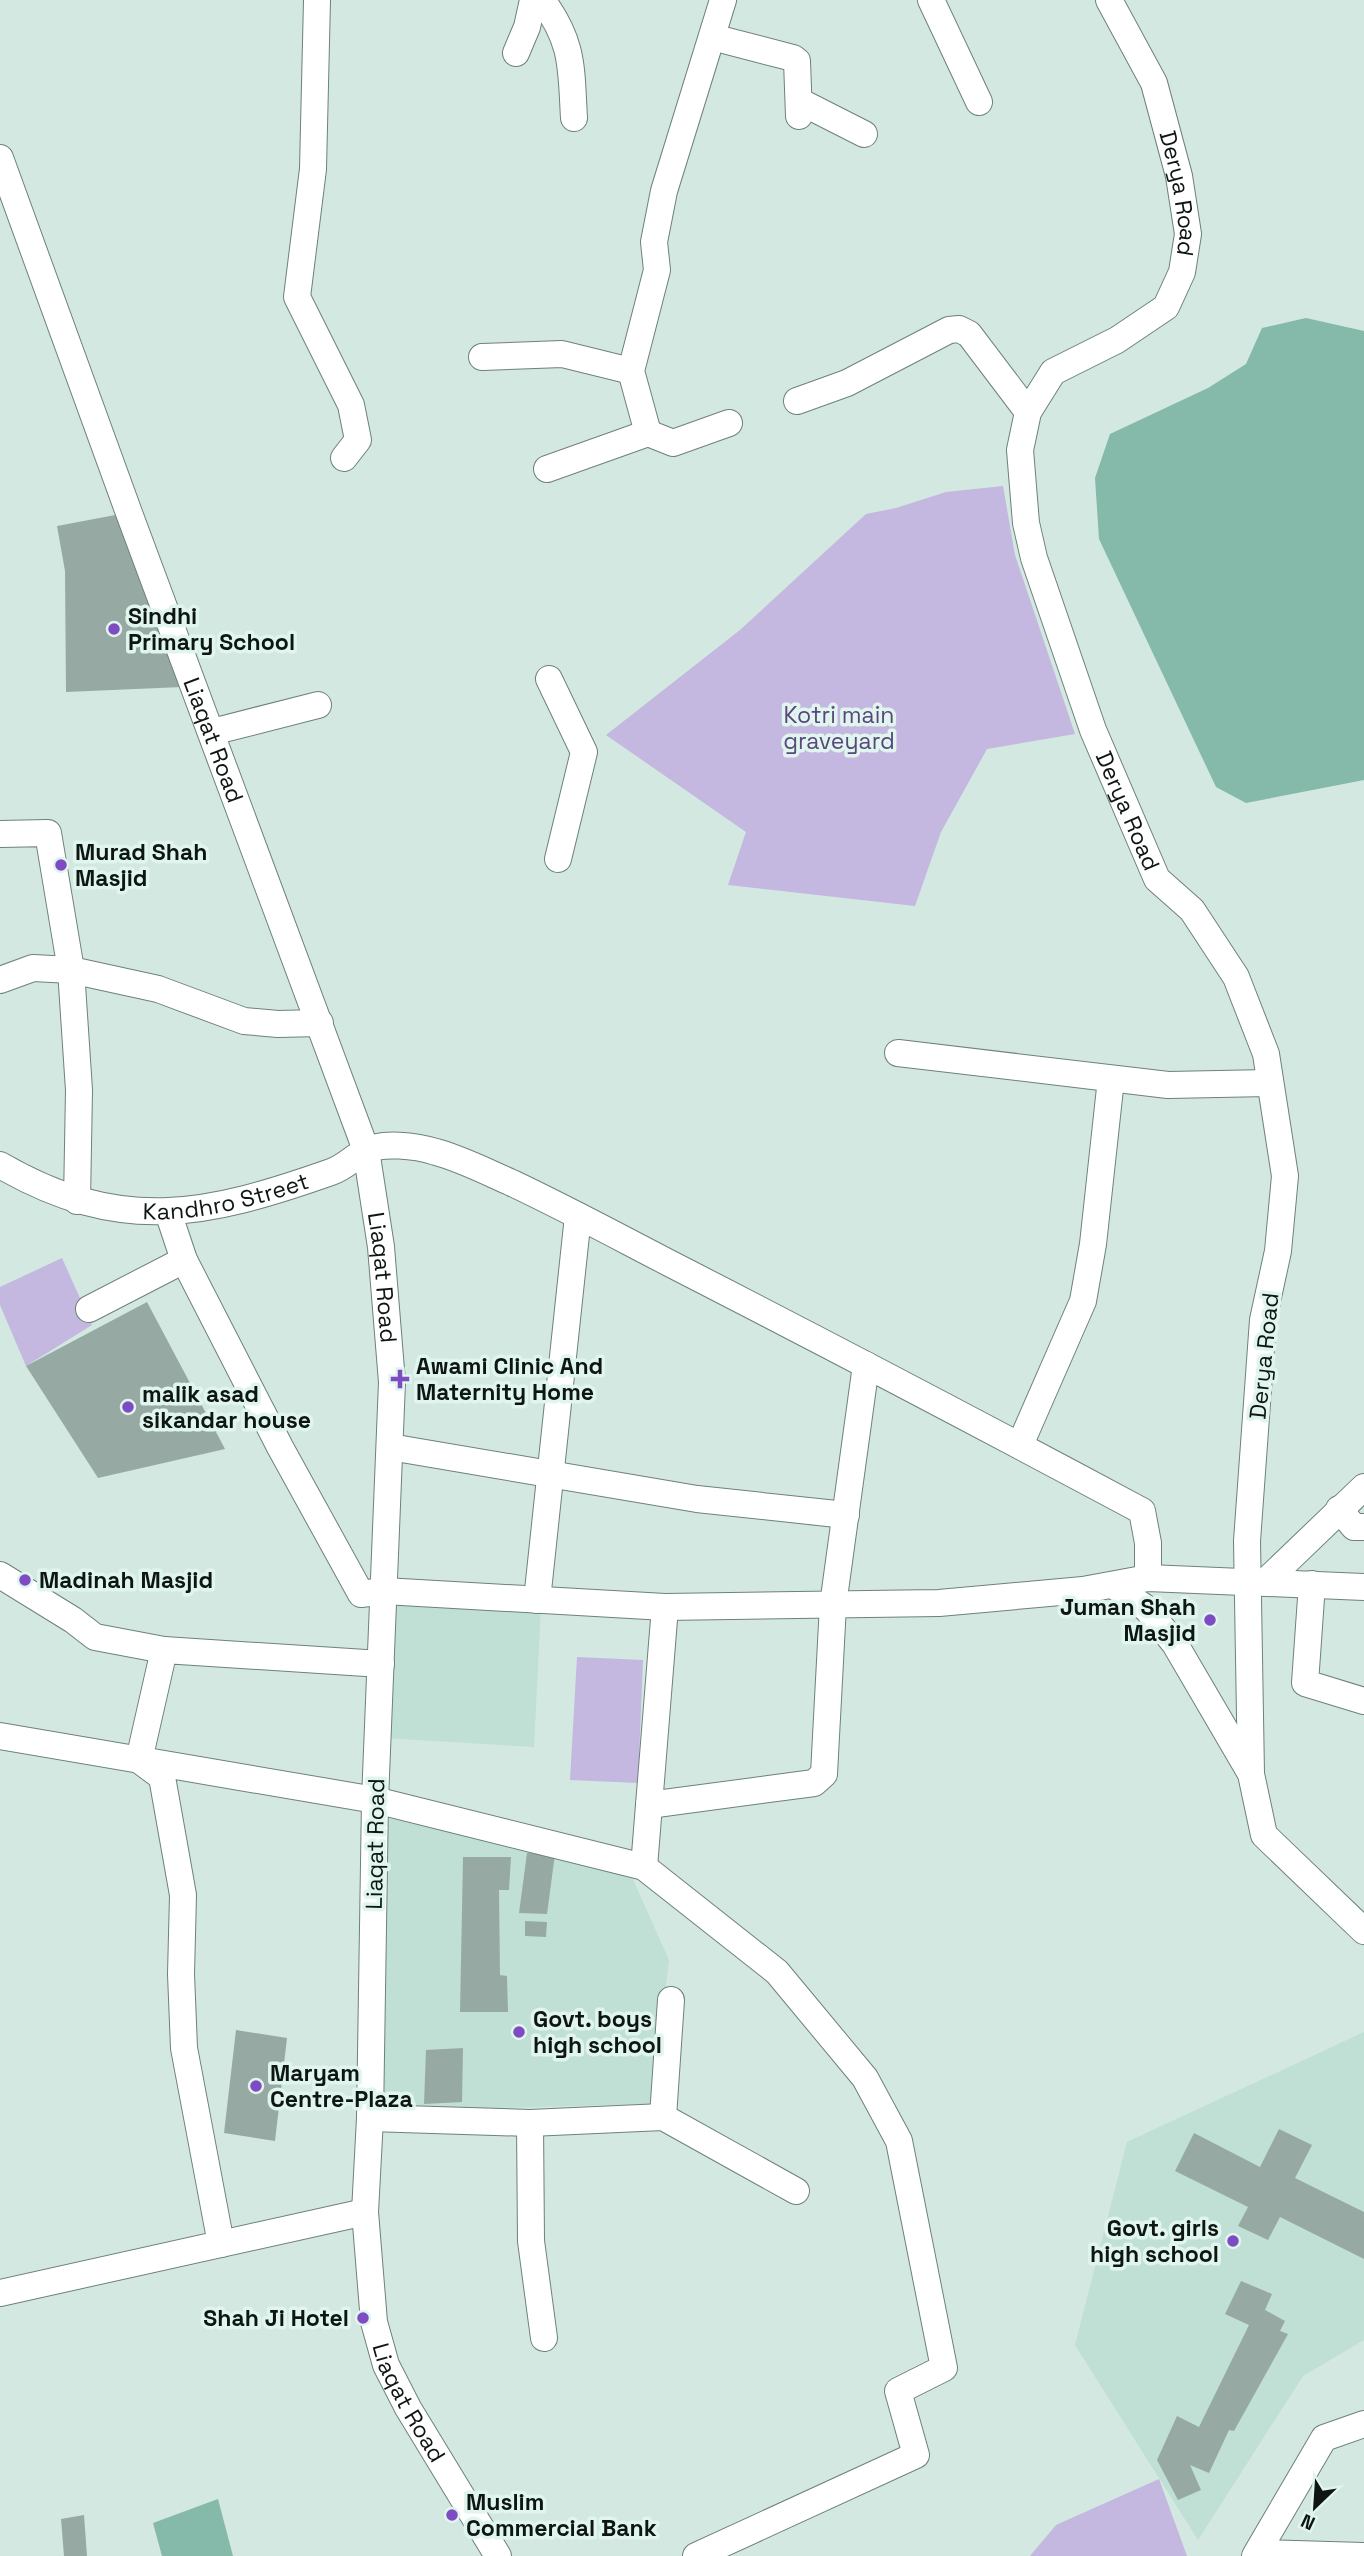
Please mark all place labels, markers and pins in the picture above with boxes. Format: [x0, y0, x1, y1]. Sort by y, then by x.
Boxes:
place label: Sindhi Primary School [128, 601, 295, 657]
marker: Sindhi Primary School [106, 621, 122, 637]
place label: Murad Shah Masjid [75, 837, 207, 893]
marker: Murad Shah Masjid [53, 857, 69, 873]
place label: Awami Clinic And Maternity Home [416, 1351, 603, 1407]
marker: Awami Clinic And Maternity Home [390, 1369, 410, 1389]
place label: malik asad sikandar house [142, 1379, 311, 1435]
marker: malik asad sikandar house [120, 1399, 136, 1415]
place label: Madinah Masjid [39, 1565, 213, 1595]
marker: Madinah Masjid [17, 1572, 33, 1588]
place label: Juman Shah Masjid [1060, 1592, 1196, 1648]
marker: Juman Shah Masjid [1202, 1612, 1218, 1628]
place label: Govt. boys high school [533, 2004, 662, 2060]
marker: Govt. boys high school [511, 2024, 527, 2040]
place label: Maryam Centre-Plaza [270, 2058, 413, 2114]
marker: Maryam Centre-Plaza [248, 2078, 264, 2094]
place label: Govt. girls high school [1090, 2213, 1219, 2269]
marker: Govt. girls high school [1225, 2233, 1241, 2249]
place label: Shah Ji Hotel [203, 2303, 349, 2333]
marker: Shah Ji Hotel [355, 2310, 371, 2326]
place label: Muslim Commercial Bank [466, 2487, 657, 2543]
marker: Muslim Commercial Bank [444, 2507, 460, 2523]

